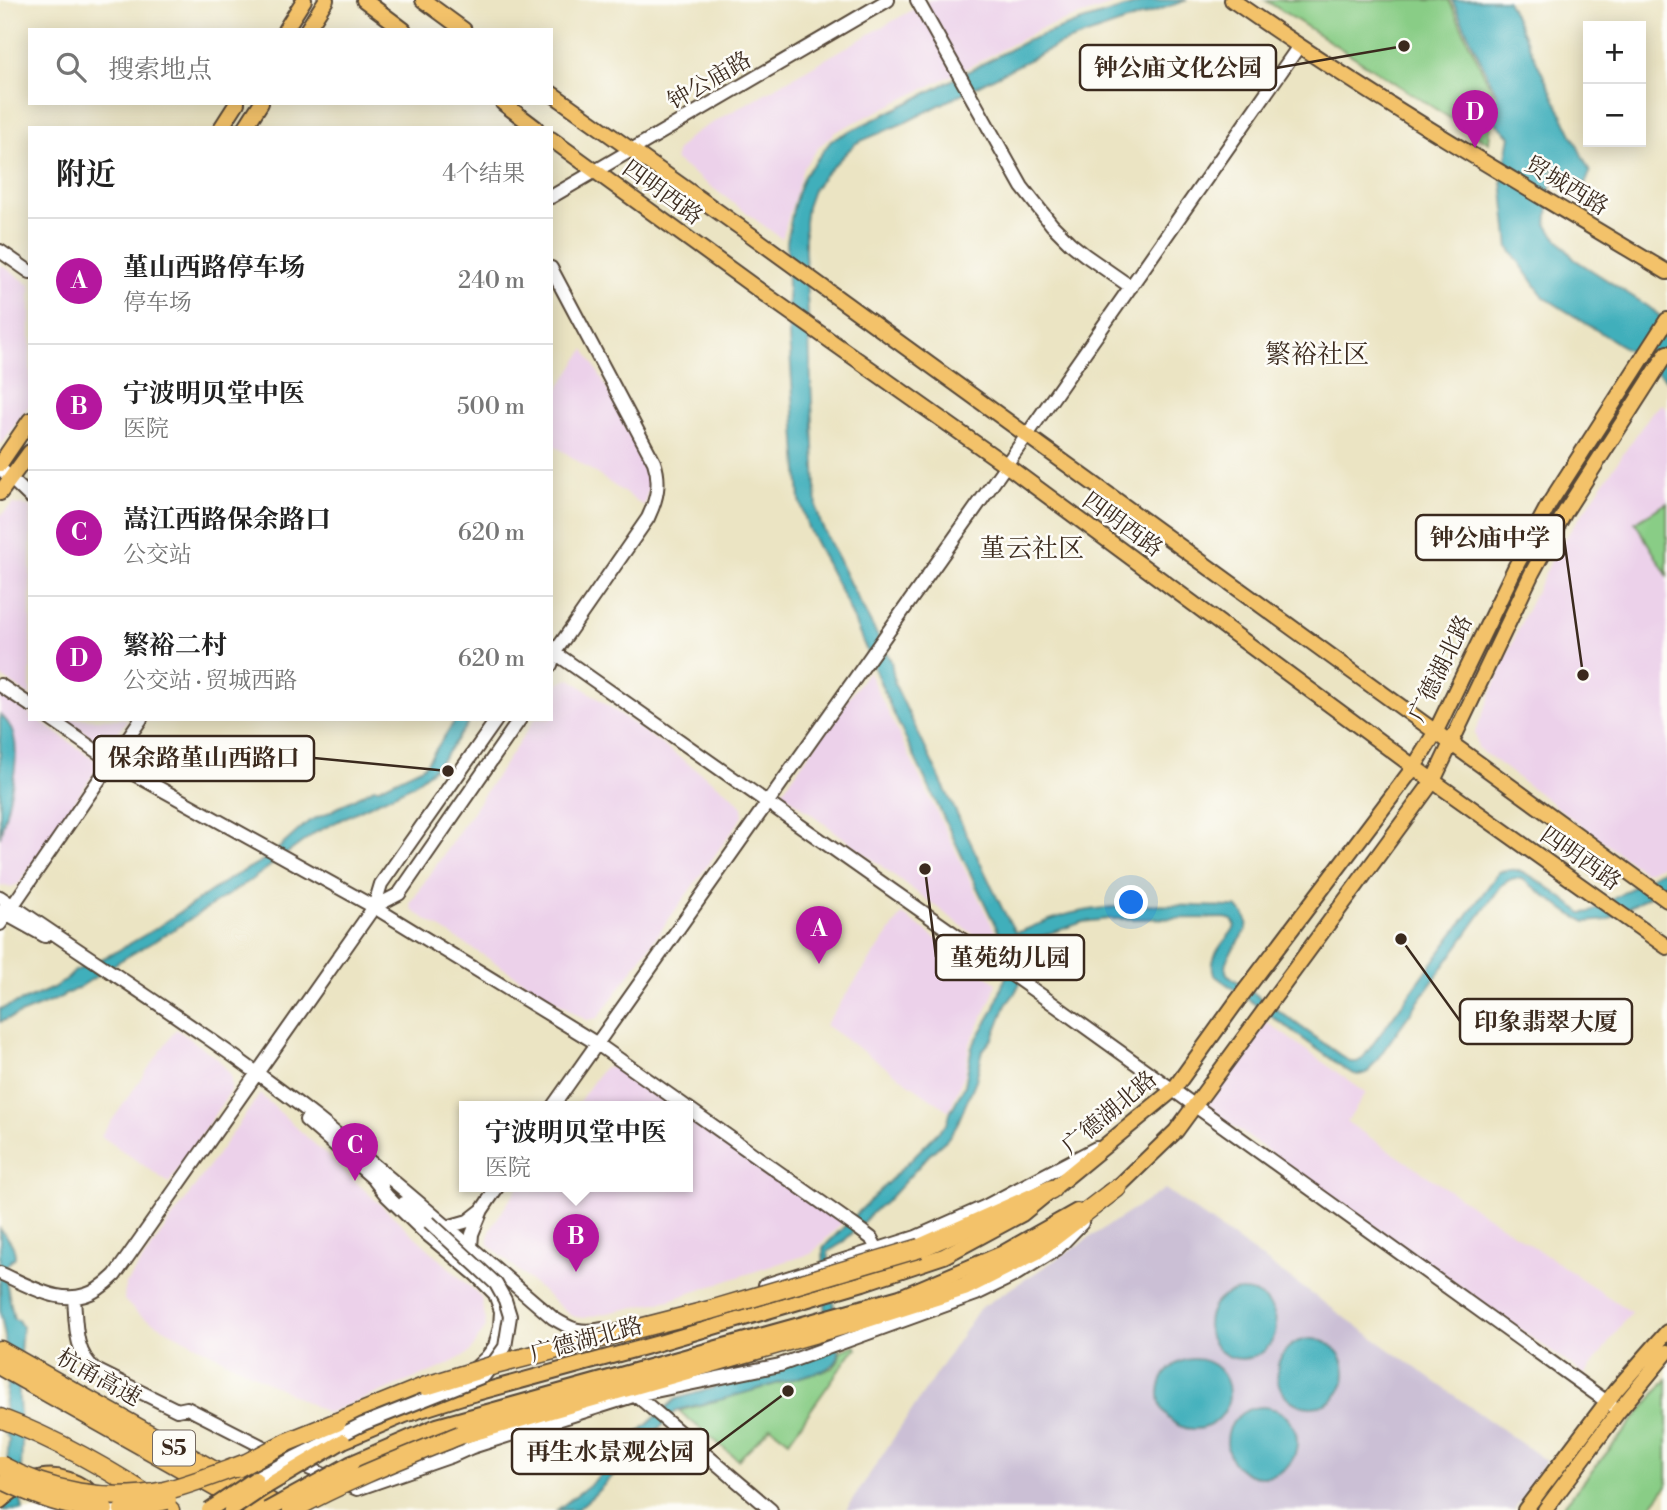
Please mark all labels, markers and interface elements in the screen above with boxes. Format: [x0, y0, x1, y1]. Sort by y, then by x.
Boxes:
map controls [1583, 21, 1646, 147]
button: + [1583, 21, 1646, 84]
search box [28, 28, 553, 105]
callout: 钟公庙文化公园 [1080, 45, 1276, 90]
street label: 钟公庙路 [663, 46, 756, 116]
icon: search [52, 48, 90, 86]
text: 搜索地点 [108, 54, 212, 86]
text: 钟公庙文化公园 [1094, 54, 1262, 84]
button: − [1583, 84, 1646, 147]
pin: D [1452, 90, 1498, 148]
street label: 贸城西路 [1520, 150, 1613, 222]
street label: 四明西路 [617, 154, 708, 231]
text: 附近 [56, 156, 116, 194]
text: 4个结果 [442, 160, 525, 188]
text: 堇山西路停车场 [123, 252, 305, 284]
text: A [71, 267, 87, 295]
text: 240 m [458, 267, 525, 295]
text: 停车场 [123, 289, 192, 317]
district label: 繁裕社区 [1265, 339, 1369, 371]
text: 宁波明贝堂中医 [123, 378, 305, 410]
text: B [70, 393, 88, 421]
text: 500 m [457, 393, 525, 421]
text: 医院 [123, 415, 169, 443]
street label: 四明西路 [1077, 486, 1168, 563]
text: 嵩江西路保余路口 [123, 504, 331, 536]
callout: 钟公庙中学 [1416, 515, 1564, 560]
text: C [71, 519, 87, 547]
text: 620 m [458, 519, 525, 547]
text: 钟公庙中学 [1430, 524, 1550, 554]
district label: 堇云社区 [980, 533, 1084, 565]
text: 公交站 [123, 541, 192, 569]
street label: 广德湖北路 [1403, 611, 1479, 726]
text: 繁裕二村 [123, 630, 227, 662]
text: D [70, 645, 88, 673]
text: 620 m [458, 645, 525, 673]
text: 公交站 · 贸城西路 [123, 667, 297, 695]
callout: 保余路堇山西路口 [94, 736, 314, 781]
text: 保余路堇山西路口 [108, 744, 300, 774]
street label: 四明西路 [1535, 821, 1626, 897]
your location [1114, 885, 1148, 919]
pin: A [796, 906, 842, 964]
callout: 堇苑幼儿园 [936, 935, 1084, 980]
text: 堇苑幼儿园 [950, 944, 1070, 974]
callout: 印象翡翠大厦 [1460, 999, 1632, 1044]
text: 印象翡翠大厦 [1474, 1008, 1618, 1038]
street label: 广德湖北路 [1057, 1065, 1163, 1160]
popup [459, 1101, 693, 1192]
text: 宁波明贝堂中医 [485, 1117, 667, 1149]
pin: C [332, 1123, 378, 1181]
text: 医院 [485, 1154, 531, 1182]
pin: B [553, 1214, 599, 1272]
street label: 广德湖北路 [527, 1312, 645, 1368]
street label: 杭甬高速 [51, 1343, 146, 1412]
callout: 再生水景观公园 [512, 1429, 708, 1474]
road number: S5 [153, 1430, 195, 1466]
text: 再生水景观公园 [526, 1438, 694, 1468]

